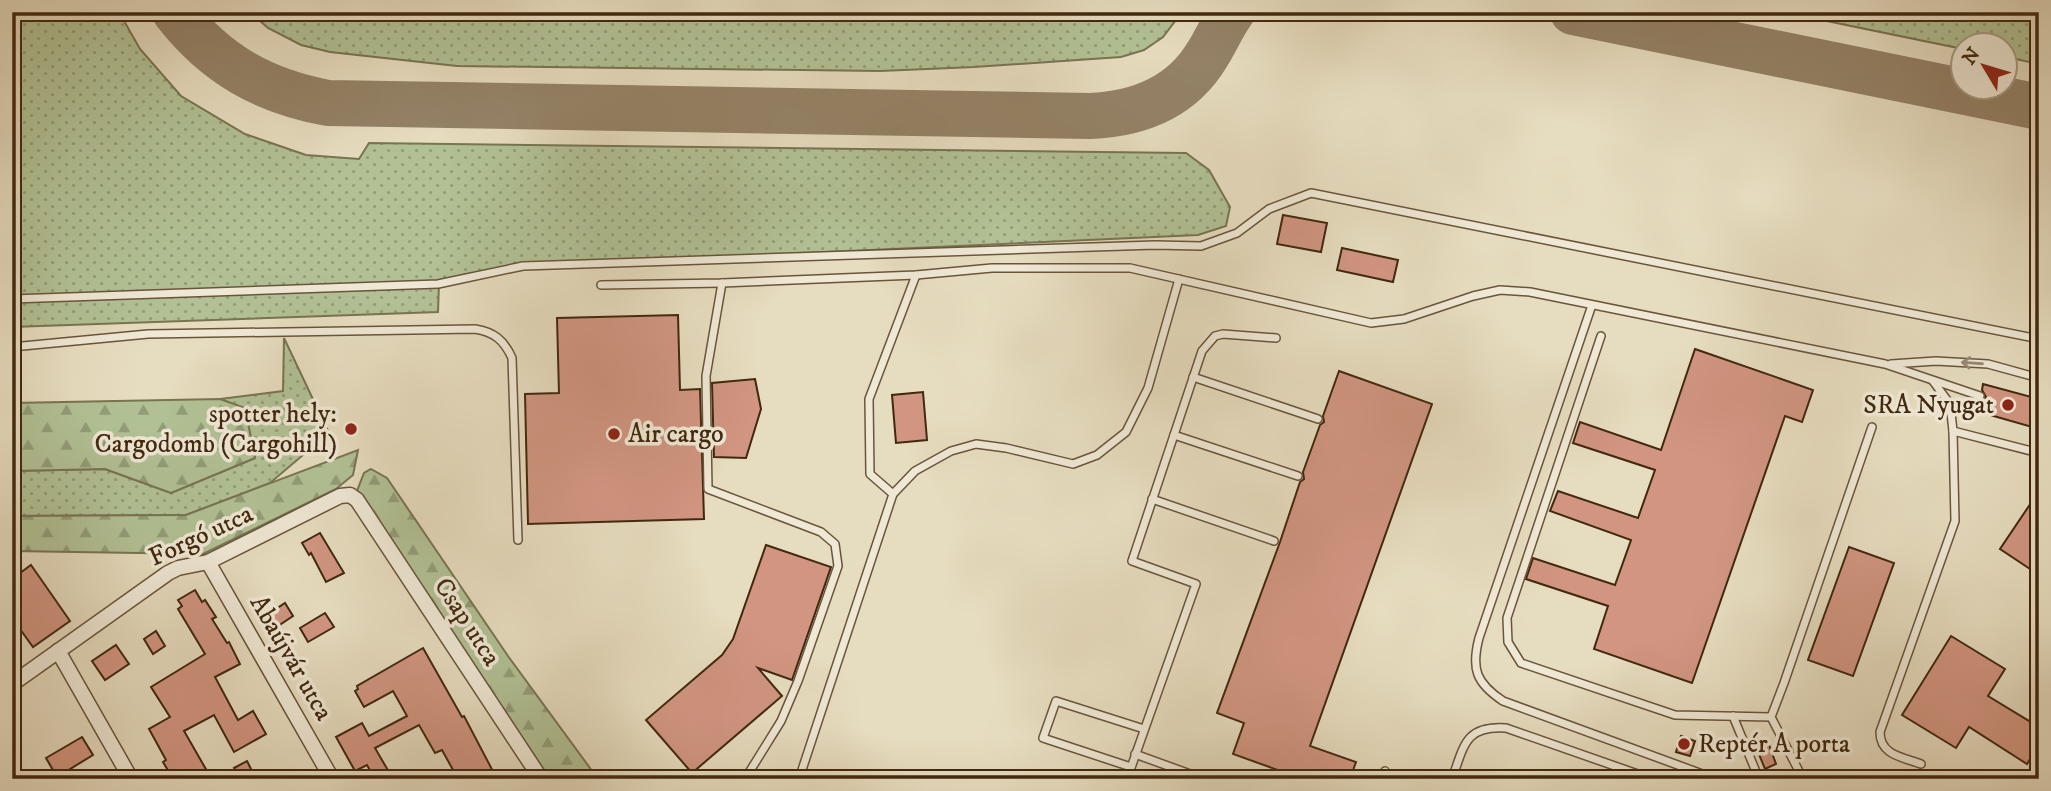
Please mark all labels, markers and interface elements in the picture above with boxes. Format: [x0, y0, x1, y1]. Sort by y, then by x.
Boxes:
north arrow [1950, 32, 2020, 102]
text: N [1958, 43, 1986, 70]
one-way arrow [1962, 356, 1984, 369]
place label: SRA Nyugat [1863, 389, 1994, 422]
marker: SRA Nyugat [2000, 397, 2016, 413]
place label: spotter hely: Cargodomb (Cargohill) [94, 398, 337, 461]
place label: Air cargo [628, 418, 724, 451]
marker: spotter hely: Cargodomb (Cargohill) [343, 421, 359, 437]
marker: Air cargo [606, 426, 622, 442]
street label: Forgó utca [144, 498, 258, 574]
street label: Csap utca [426, 572, 508, 672]
street label: Abaújvár utca [242, 589, 340, 727]
place label: Reptér A porta [1698, 728, 1850, 761]
marker: Reptér A porta [1676, 736, 1692, 752]

